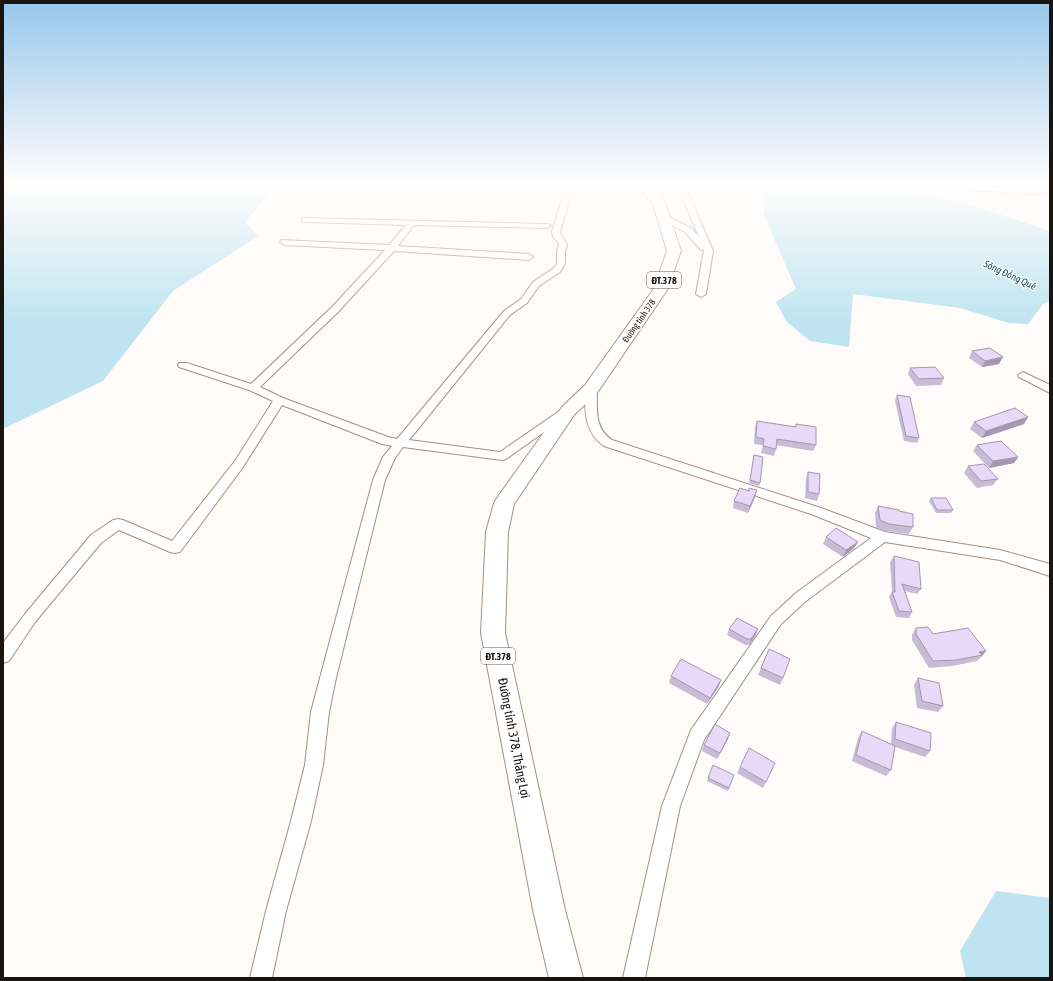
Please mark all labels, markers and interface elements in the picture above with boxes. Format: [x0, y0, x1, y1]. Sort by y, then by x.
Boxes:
water label: Sông Đồng Quê [981, 258, 1038, 292]
road number: ĐT.378 [647, 272, 681, 288]
street label: Đường tỉnh 378 [620, 297, 658, 345]
road number: ĐT.378 [481, 648, 515, 664]
street label: Đường tỉnh 378, Thắng Lợi [495, 676, 533, 800]

